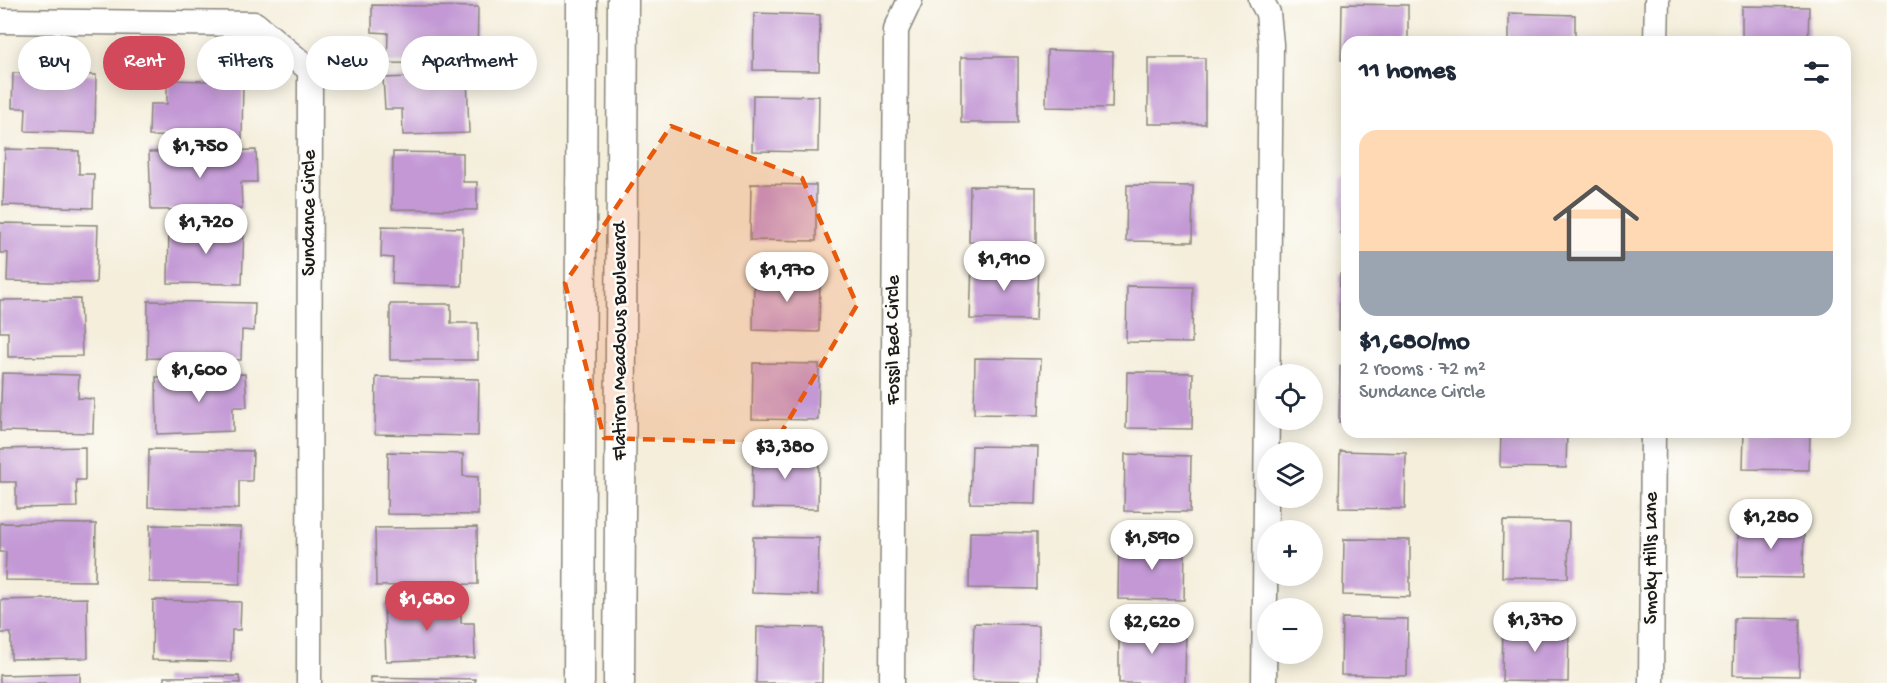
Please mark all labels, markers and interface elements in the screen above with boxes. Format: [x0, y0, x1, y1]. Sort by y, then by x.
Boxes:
chip: Buy [18, 36, 91, 90]
chip: Rent [103, 36, 185, 90]
chip: Filters [197, 36, 294, 90]
chip: New [306, 36, 389, 90]
chip: Apartment [401, 36, 537, 90]
icon: filters [1800, 56, 1833, 89]
text: 11 homes [1359, 57, 1455, 88]
pin: $1,750 [151, 128, 249, 179]
text: $1,750 [172, 136, 228, 159]
street label: Sundance Circle [299, 149, 322, 276]
icon: home [1542, 169, 1650, 277]
pin: $1,720 [157, 204, 255, 255]
text: $1,720 [179, 212, 233, 235]
street label: Flatiron Meadows Boulevard [610, 220, 633, 461]
pin: $1,910 [955, 241, 1053, 292]
text: $1,910 [978, 249, 1030, 272]
pin: $1,970 [738, 252, 836, 303]
text: $1,970 [759, 260, 815, 283]
street label: Fossil Bed Circle [883, 275, 906, 406]
text: $1,680/mo [1359, 328, 1470, 359]
pin: $1,600 [150, 352, 248, 403]
text: 2 rooms · 72 m² [1359, 359, 1486, 382]
text: $1,600 [171, 360, 227, 383]
map controls [1257, 364, 1323, 664]
button: locate [1257, 364, 1323, 430]
text: Sundance Circle [1359, 382, 1485, 405]
pin: $3,380 [736, 429, 834, 480]
text: $3,380 [756, 437, 814, 460]
button: layers [1257, 442, 1323, 508]
street label: Smoky Hills Lane [1641, 491, 1664, 624]
pin: $1,280 [1722, 499, 1820, 550]
text: $1,280 [1743, 507, 1799, 530]
pin: $1,590 [1103, 520, 1201, 571]
button: + [1257, 520, 1323, 586]
text: $1,590 [1124, 528, 1180, 551]
pin: $1,680 [378, 581, 476, 632]
text: $1,680 [399, 589, 455, 612]
button: − [1257, 598, 1323, 664]
pin: $1,370 [1486, 602, 1584, 653]
pin: $2,620 [1103, 604, 1201, 655]
text: $1,370 [1507, 610, 1563, 633]
text: $2,620 [1124, 612, 1180, 635]

